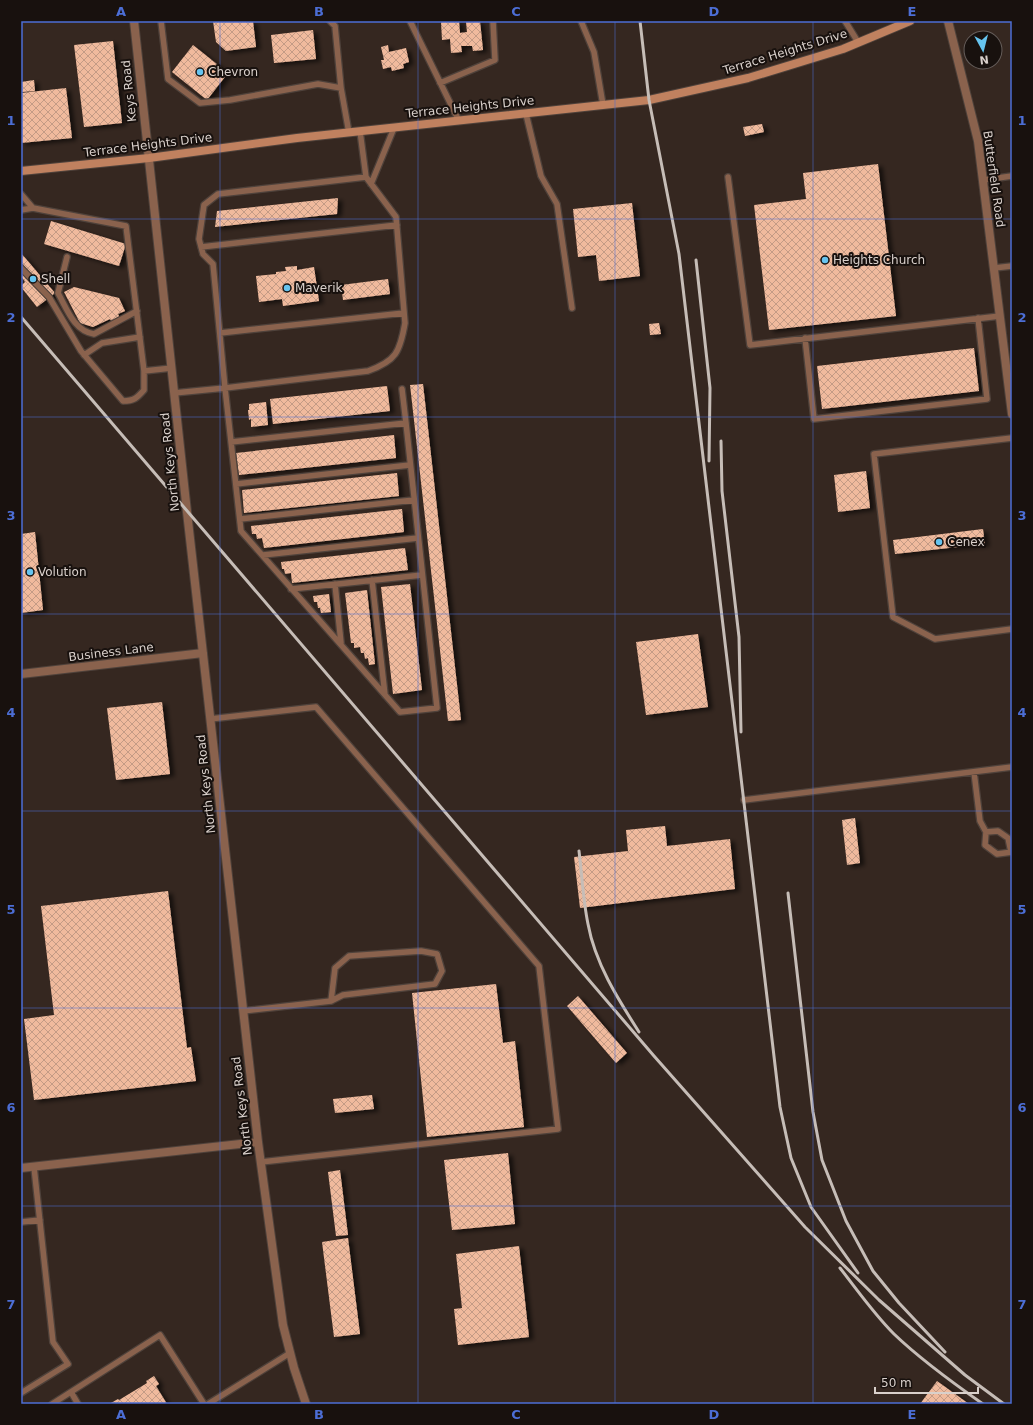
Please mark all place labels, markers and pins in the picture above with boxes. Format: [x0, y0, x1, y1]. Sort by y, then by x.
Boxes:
place label: Chevron [208, 65, 258, 79]
marker: Chevron [195, 67, 205, 77]
place label: Heights Church [833, 253, 925, 267]
marker: Heights Church [820, 255, 830, 265]
place label: Shell [41, 272, 70, 286]
marker: Shell [28, 274, 38, 284]
place label: Maverik [295, 281, 342, 295]
marker: Maverik [282, 283, 292, 293]
place label: Cenex [947, 535, 985, 549]
marker: Cenex [934, 537, 944, 547]
place label: Volution [38, 565, 87, 579]
marker: Volution [25, 567, 35, 577]

